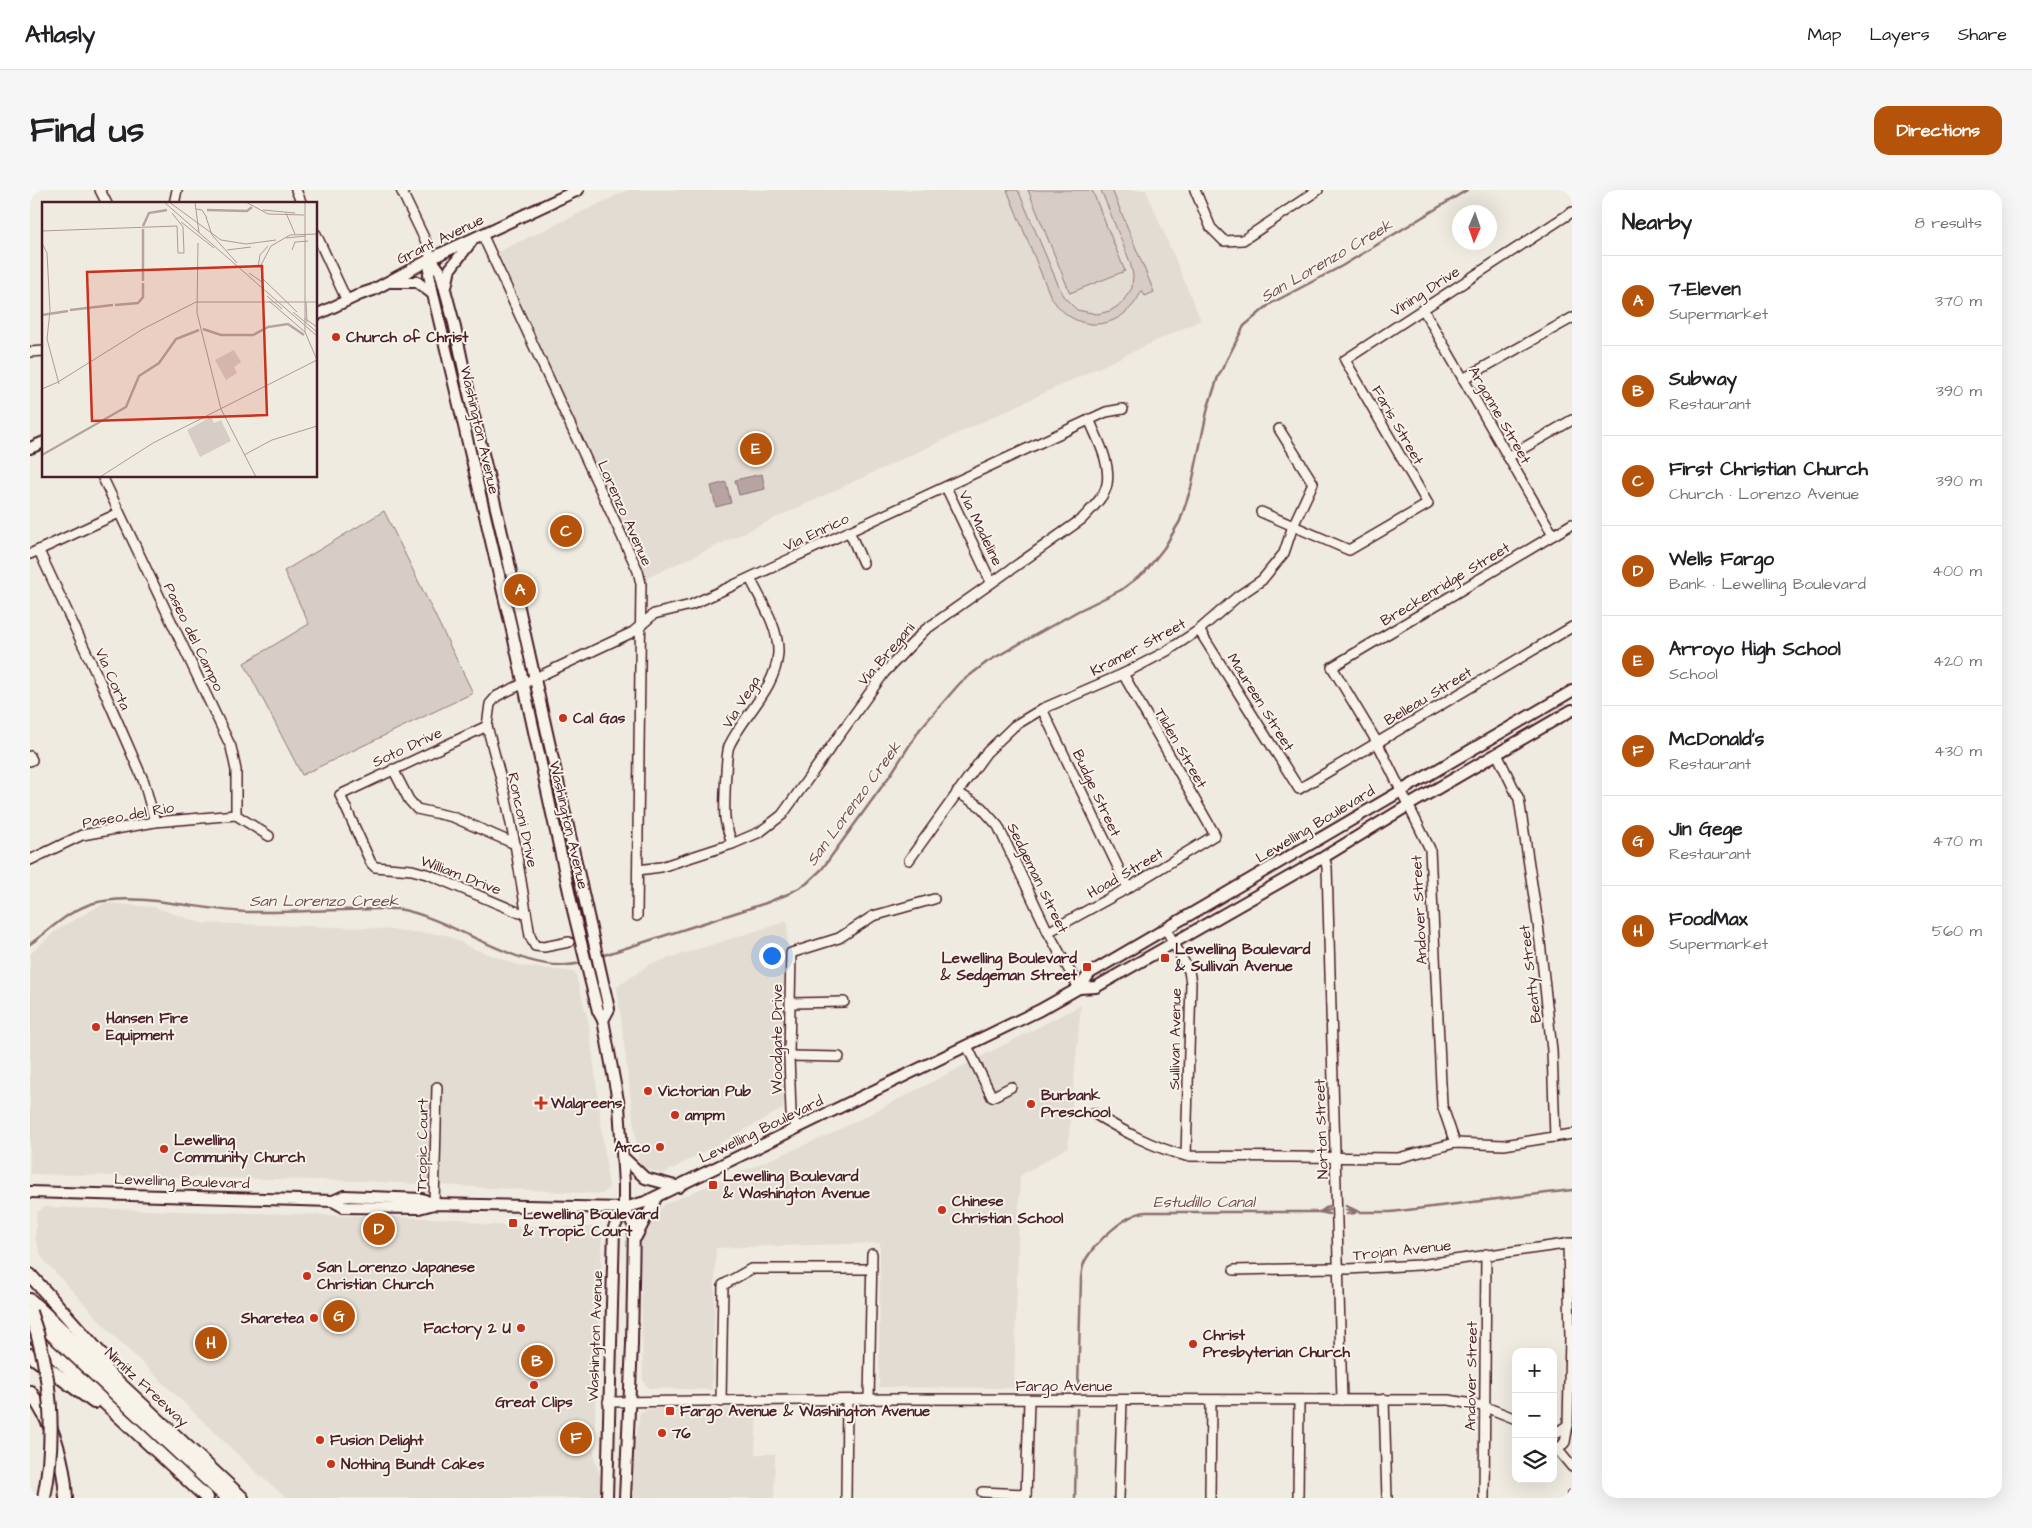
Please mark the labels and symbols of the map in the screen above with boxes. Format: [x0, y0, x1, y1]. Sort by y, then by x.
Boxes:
inset map [42, 202, 318, 478]
north arrow [1452, 205, 1497, 250]
street label: Grant Avenue [393, 209, 487, 270]
water label: San Lorenzo Creek [1256, 213, 1398, 308]
street label: Vining Drive [1386, 261, 1465, 323]
place label: Church of Christ [346, 327, 469, 348]
marker: Church of Christ [330, 331, 342, 343]
street label: Argonne Street [1462, 363, 1536, 468]
street label: Washington Avenue [454, 364, 504, 496]
street label: Faris Street [1366, 382, 1429, 469]
pin: E [740, 430, 772, 468]
street label: Lorenzo Avenue [592, 457, 657, 569]
street label: Via Madeline [953, 487, 1008, 569]
street label: Via Enrico [780, 508, 853, 557]
pin: C [550, 512, 582, 550]
street label: Breckenridge Street [1377, 537, 1515, 632]
pin: A [504, 571, 536, 609]
street label: Paseo del Campo [158, 580, 229, 695]
street label: Kramer Street [1087, 613, 1190, 681]
street label: Via Bregani [853, 618, 921, 691]
street label: Via Corta [89, 645, 136, 714]
street label: Maureen Street [1222, 649, 1299, 755]
street label: Belleau Street [1380, 662, 1476, 731]
street label: Via Vega [717, 672, 767, 733]
street label: Tilden Street [1149, 704, 1212, 792]
place label: Cal Gas [573, 708, 626, 729]
marker: Cal Gas [557, 712, 569, 724]
street label: Soto Drive [369, 722, 446, 773]
water label: San Lorenzo Creek [801, 736, 907, 870]
street label: Budge Street [1066, 746, 1126, 841]
street label: Washington Avenue [543, 759, 593, 891]
street label: Ronconi Drive [502, 771, 543, 869]
street label: Lewelling Boulevard [1252, 780, 1380, 869]
street label: Paseo del Rio [81, 797, 176, 834]
street label: Sedgeman Street [1001, 820, 1073, 937]
street label: Hoad Street [1083, 843, 1167, 904]
street label: William Drive [417, 850, 504, 900]
street label: Andover Street [1406, 855, 1433, 965]
water label: San Lorenzo Creek [249, 890, 400, 912]
street label: Beatty Street [1514, 923, 1548, 1024]
place label: Lewelling Boulevard & Sullivan Avenue [1174, 939, 1311, 977]
your location [759, 943, 785, 969]
place label: Lewelling Boulevard & Sedgeman Street [940, 948, 1078, 988]
marker: Lewelling Boulevard & Sullivan Avenue [1159, 952, 1171, 964]
marker: Lewelling Boulevard & Sedgeman Street [1081, 961, 1093, 973]
street label: Woodgate Drive [767, 984, 789, 1094]
street label: Sullivan Avenue [1164, 988, 1187, 1090]
place label: Hansen Fire Equipment [106, 1008, 188, 1046]
marker: Hansen Fire Equipment [90, 1021, 102, 1033]
street label: Norton Street [1309, 1078, 1334, 1180]
place label: Victorian Pub [657, 1081, 752, 1102]
marker: Victorian Pub [642, 1085, 654, 1097]
place label: Burbank Preschool [1041, 1085, 1111, 1123]
street label: Lewelling Boulevard [696, 1090, 827, 1169]
place label: Walgreens [550, 1093, 623, 1116]
marker: Walgreens [535, 1097, 547, 1109]
street label: Tropic Court [411, 1098, 434, 1192]
marker: Burbank Preschool [1025, 1098, 1037, 1110]
place label: ampm [684, 1105, 725, 1126]
marker: ampm [669, 1109, 681, 1121]
place label: Lewelling Community Church [174, 1130, 306, 1169]
place label: Arco [614, 1137, 651, 1158]
marker: Arco [654, 1141, 666, 1153]
marker: Lewelling Community Church [158, 1143, 170, 1155]
place label: Lewelling Boulevard & Washington Avenue [722, 1166, 870, 1206]
street label: Lewelling Boulevard [114, 1169, 250, 1195]
marker: Lewelling Boulevard & Washington Avenue [707, 1179, 719, 1191]
place label: Chinese Christian School [952, 1191, 1064, 1229]
water label: Estudillo Canal [1153, 1191, 1257, 1213]
place label: Lewelling Boulevard & Tropic Court [522, 1204, 659, 1242]
marker: Chinese Christian School [936, 1204, 948, 1216]
pin: D [363, 1210, 395, 1248]
marker: Lewelling Boulevard & Tropic Court [507, 1217, 519, 1229]
street label: Trojan Avenue [1352, 1235, 1452, 1266]
place label: San Lorenzo Japanese Christian Church [316, 1257, 475, 1295]
marker: San Lorenzo Japanese Christian Church [301, 1270, 313, 1282]
street label: Washington Avenue [583, 1270, 609, 1402]
pin: G [323, 1297, 355, 1335]
place label: Sharetea [240, 1308, 304, 1329]
marker: Sharetea [308, 1312, 320, 1324]
place label: Factory 2 U [423, 1318, 512, 1340]
street label: Andover Street [1460, 1321, 1483, 1431]
marker: Factory 2 U [515, 1322, 527, 1334]
pin: H [195, 1324, 227, 1362]
place label: Christ Presbyterian Church [1203, 1325, 1350, 1364]
marker: Christ Presbyterian Church [1187, 1338, 1199, 1350]
pin: B [521, 1342, 553, 1380]
street label: Nimitz Freeway [99, 1343, 193, 1433]
street label: Fargo Avenue [1015, 1376, 1113, 1398]
marker: Great Clips [528, 1379, 540, 1391]
place label: Great Clips [495, 1392, 573, 1413]
place label: Fargo Avenue & Washington Avenue [680, 1401, 930, 1424]
marker: Fargo Avenue & Washington Avenue [664, 1405, 676, 1417]
pin: F [560, 1419, 592, 1457]
place label: 76 [671, 1423, 691, 1444]
marker: 76 [656, 1427, 668, 1439]
place label: Fusion Delight [330, 1430, 424, 1453]
marker: Fusion Delight [314, 1434, 326, 1446]
place label: Nothing Bundt Cakes [341, 1454, 485, 1477]
marker: Nothing Bundt Cakes [325, 1458, 337, 1470]

